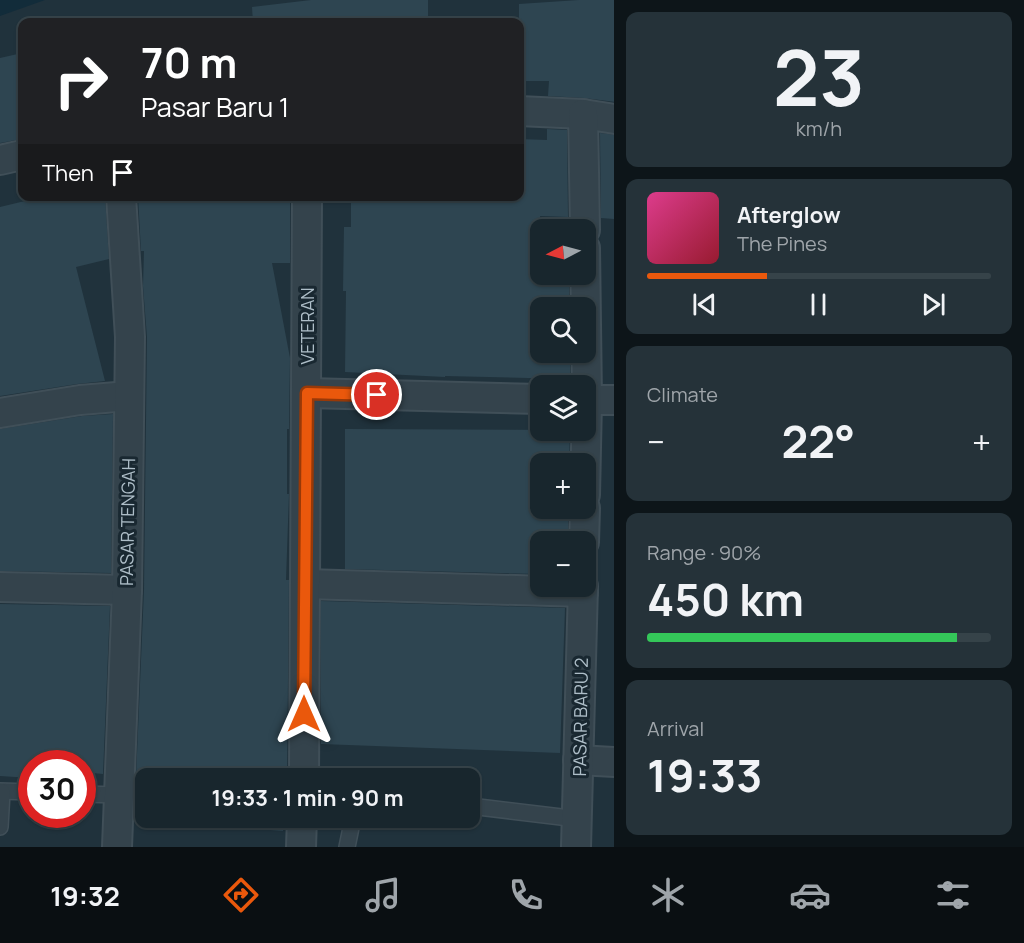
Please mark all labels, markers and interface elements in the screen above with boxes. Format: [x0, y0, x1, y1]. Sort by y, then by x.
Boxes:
text: 23 [773, 23, 865, 129]
text: 70 m [141, 33, 237, 91]
icon: right [42, 42, 120, 120]
text: Pasar Baru 1 [141, 88, 289, 125]
text: km/h [796, 115, 842, 142]
icon: arrive [106, 156, 139, 189]
text: Then [42, 158, 94, 188]
text: Afterglow [737, 200, 841, 230]
north arrow [530, 219, 596, 285]
map controls [530, 219, 596, 597]
text: The Pines [737, 230, 827, 257]
street label: VETERAN [295, 287, 319, 365]
icon: previous [688, 288, 721, 321]
icon: pause [802, 288, 835, 321]
icon: next [917, 288, 950, 321]
button: search [530, 297, 596, 363]
pin [351, 369, 402, 420]
button: layers [530, 375, 596, 441]
icon: arrive [360, 378, 393, 411]
text: Climate [647, 381, 718, 408]
text: 22° [781, 410, 855, 472]
text: − [647, 419, 665, 464]
text: + [972, 419, 991, 464]
button: + [530, 453, 596, 519]
street label: PASAR TENGAH [114, 458, 140, 586]
button: − [530, 531, 596, 597]
text: Range · 90% [647, 539, 761, 566]
text: 450 km [647, 568, 804, 630]
street label: PASAR BARU 2 [567, 657, 593, 777]
position arrow [272, 682, 336, 746]
text: Arrival [647, 715, 704, 742]
text: 19:33 [647, 744, 762, 806]
speed limit sign: 30 [18, 750, 96, 828]
text: 19:33 · 1 min · 90 m [212, 783, 403, 813]
icon: directions [220, 874, 262, 916]
icon: music [362, 874, 404, 916]
icon: phone [505, 874, 547, 916]
icon: climate [647, 874, 689, 916]
icon: car [789, 874, 831, 916]
icon: filters [932, 874, 974, 916]
text: 19:32 [50, 877, 120, 914]

